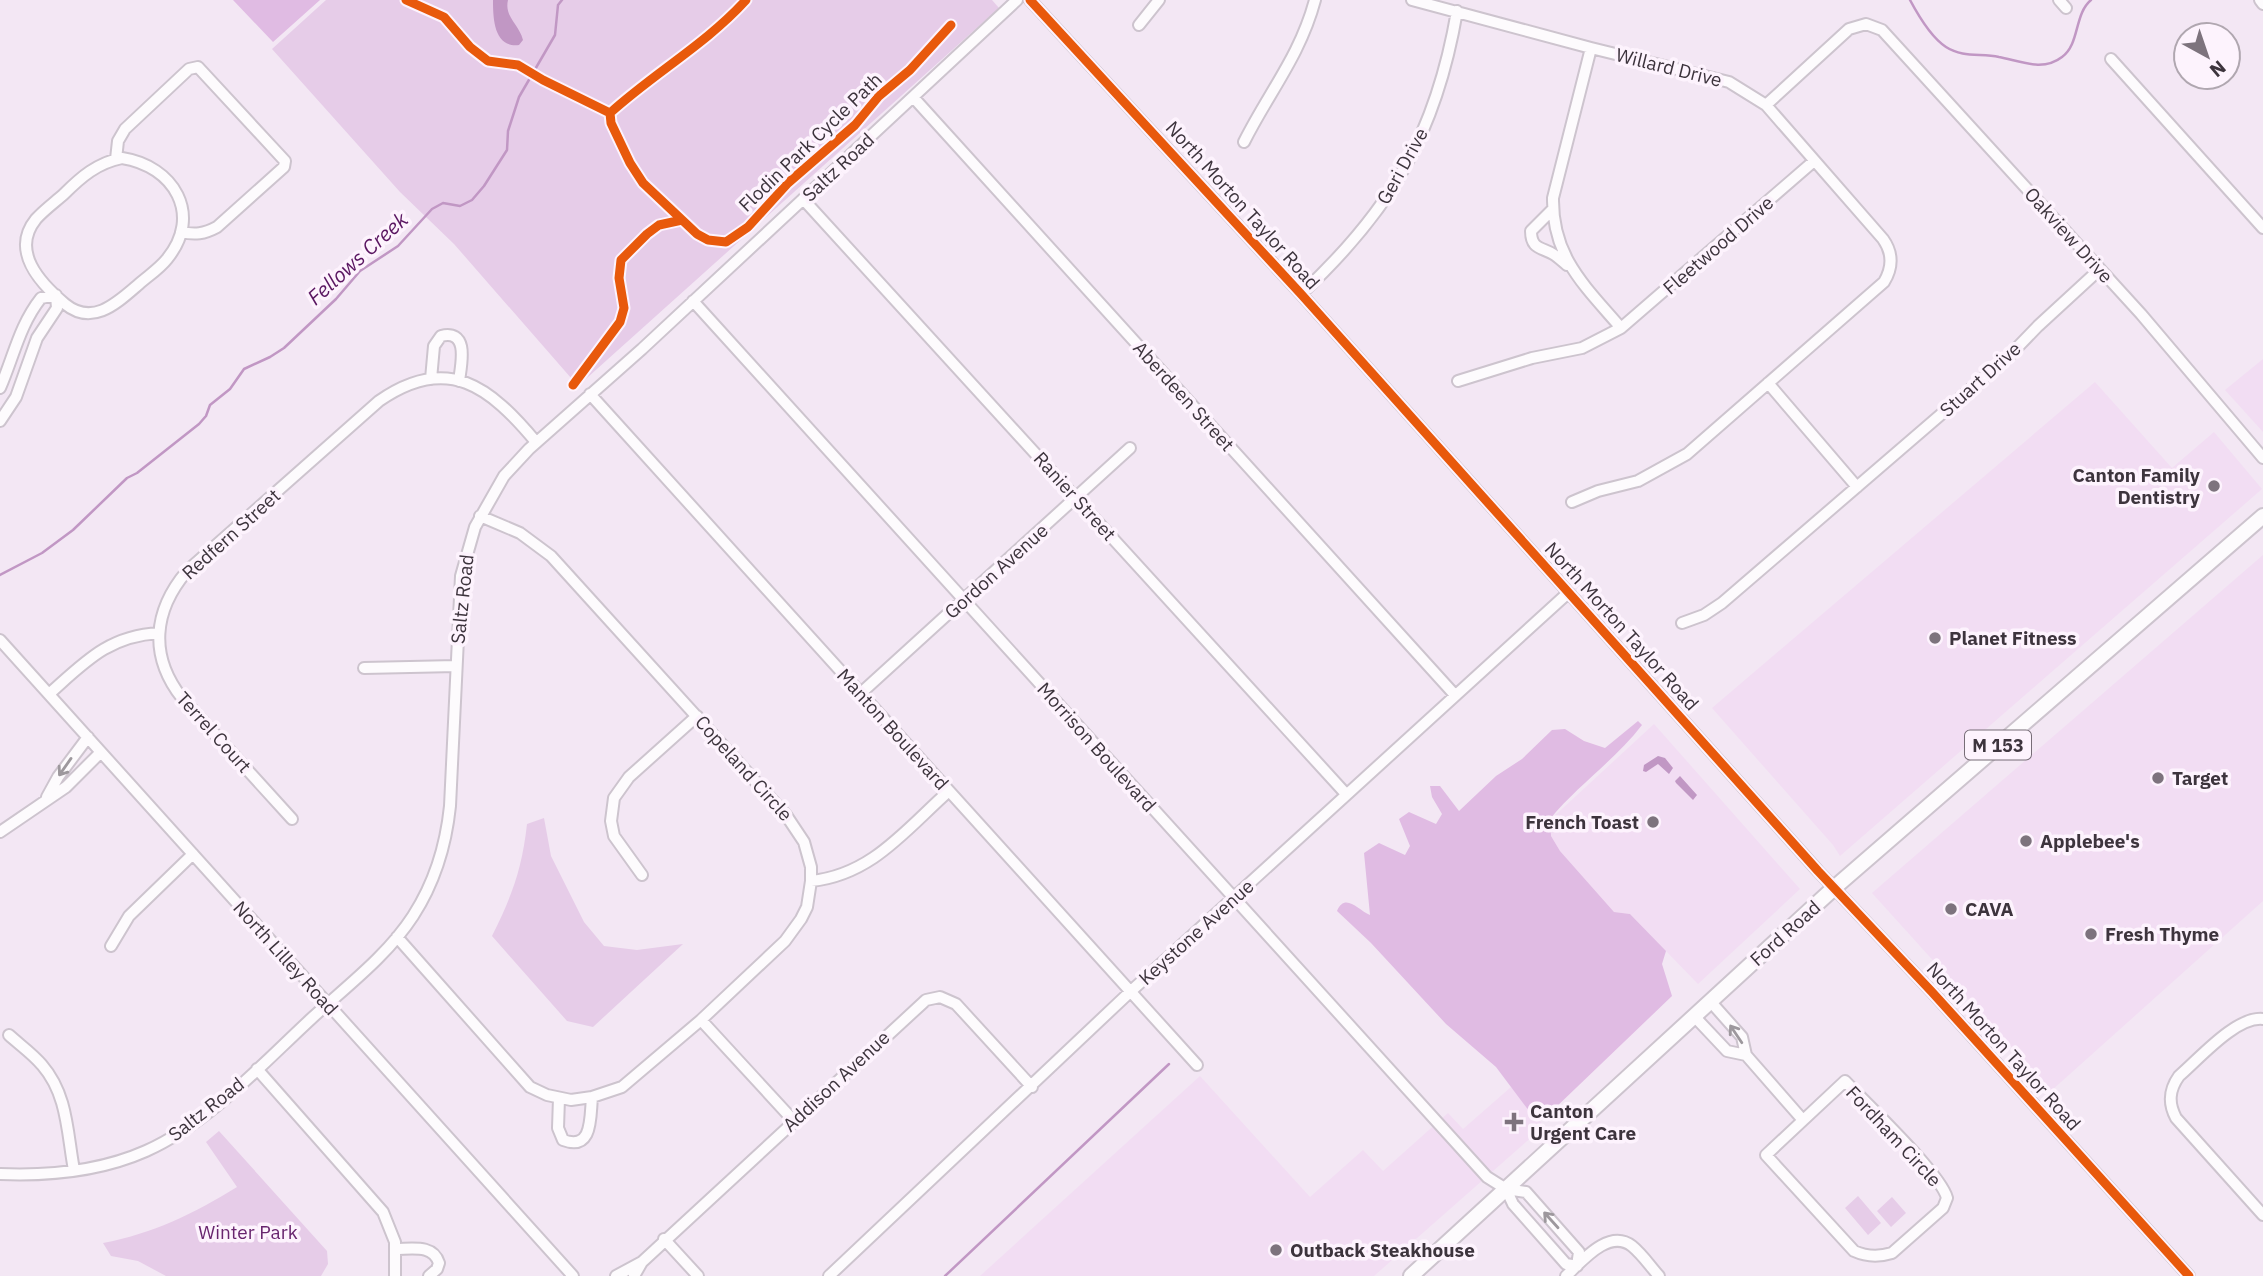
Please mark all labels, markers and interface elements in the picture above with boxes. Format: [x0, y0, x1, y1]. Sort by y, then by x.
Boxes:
north arrow [2172, 21, 2242, 91]
street label: Willard Drive [1613, 42, 1725, 92]
text: N [2205, 55, 2231, 83]
street label: Flodin Park Cycle Path [733, 67, 887, 217]
street label: North Morton Taylor Road [1161, 116, 1325, 294]
street label: Geri Drive [1371, 123, 1433, 209]
street label: Saltz Road [797, 128, 879, 206]
street label: Oakview Drive [2020, 182, 2118, 288]
street label: Fleetwood Drive [1658, 190, 1778, 300]
water label: Fellows Creek [301, 205, 414, 311]
street label: Aberdeen Street [1128, 336, 1240, 456]
street label: Stuart Drive [1934, 336, 2026, 422]
street label: Ranier Street [1029, 446, 1121, 546]
place label: Canton Family Dentistry [2072, 463, 2201, 509]
marker: Canton Family Dentistry [2206, 478, 2222, 494]
street label: Redfern Street [177, 484, 285, 584]
street label: Gordon Avenue [939, 518, 1053, 624]
street label: North Morton Taylor Road [1540, 537, 1704, 715]
street label: Saltz Road [445, 553, 479, 645]
place label: Planet Fitness [1949, 626, 2077, 650]
marker: Planet Fitness [1927, 630, 1943, 646]
street label: Manton Boulevard [832, 663, 954, 795]
street label: Morrison Boulevard [1032, 677, 1162, 817]
street label: Terrel Court [171, 686, 257, 778]
street label: Copeland Circle [690, 710, 798, 826]
road number: M 153 [1965, 730, 2031, 760]
one-way arrow [58, 757, 72, 776]
place label: Target [2172, 766, 2228, 790]
marker: Target [2150, 770, 2166, 786]
place label: French Toast [1525, 810, 1639, 834]
marker: French Toast [1645, 814, 1661, 830]
place label: Applebee's [2040, 829, 2140, 853]
marker: Applebee's [2018, 833, 2034, 849]
street label: Keystone Avenue [1133, 874, 1259, 990]
street label: Ford Road [1745, 895, 1825, 971]
street label: North Lilley Road [228, 896, 344, 1020]
place label: CAVA [1965, 897, 2014, 921]
marker: CAVA [1943, 901, 1959, 917]
place label: Fresh Thyme [2105, 922, 2219, 946]
marker: Fresh Thyme [2083, 926, 2099, 942]
street label: North Morton Taylor Road [1922, 957, 2086, 1135]
street label: Addison Avenue [778, 1025, 894, 1137]
one-way arrow [1729, 1025, 1744, 1044]
street label: Saltz Road [163, 1072, 249, 1146]
street label: Fordham Circle [1841, 1081, 1947, 1191]
place label: Canton Urgent Care [1530, 1099, 1636, 1145]
marker: Canton Urgent Care [1504, 1112, 1524, 1132]
one-way arrow [1542, 1212, 1559, 1229]
park label: Winter Park [198, 1220, 298, 1244]
place label: Outback Steakhouse [1290, 1238, 1475, 1262]
marker: Outback Steakhouse [1268, 1242, 1284, 1258]

